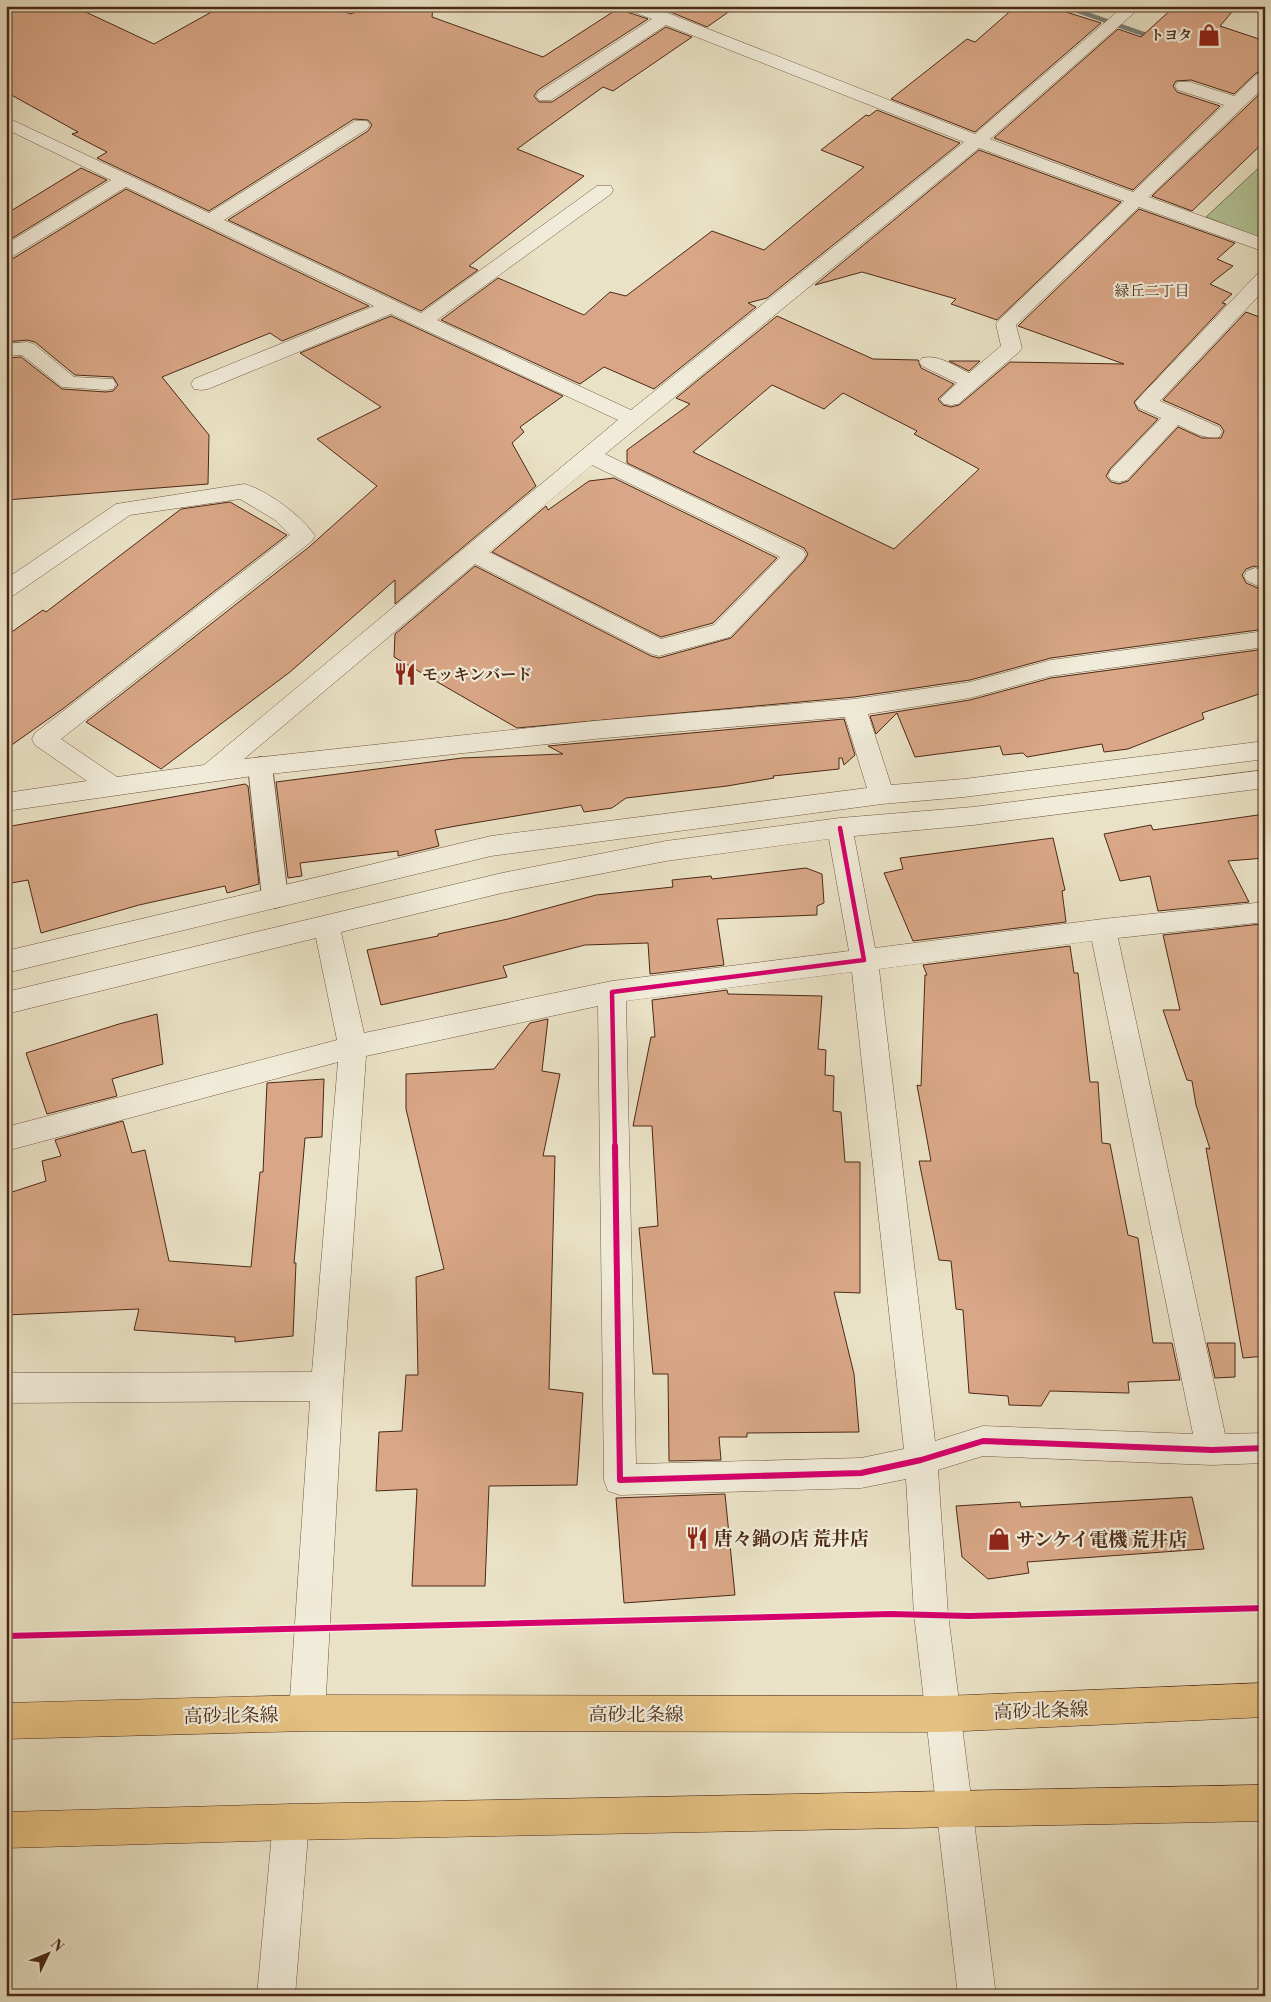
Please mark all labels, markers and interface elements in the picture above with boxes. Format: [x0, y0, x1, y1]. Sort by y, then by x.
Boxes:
shop icon: トヨタ [1196, 22, 1222, 48]
place label: トヨタ [1150, 27, 1192, 45]
district label: 緑丘二丁目 [1114, 282, 1190, 301]
restaurant icon: モッキンバード [392, 661, 418, 687]
place label: モッキンバード [422, 665, 532, 685]
restaurant icon: 唐々鍋の店 荒井店 [684, 1525, 710, 1551]
shop icon: サンケイ電機 荒井店 [986, 1526, 1012, 1552]
place label: 唐々鍋の店 荒井店 [714, 1527, 869, 1551]
place label: サンケイ電機 荒井店 [1016, 1528, 1187, 1552]
street label: 高砂北条線 [993, 1697, 1089, 1725]
street label: 高砂北条線 [183, 1703, 279, 1729]
street label: 高砂北条線 [588, 1703, 684, 1727]
north arrow [22, 1930, 72, 1980]
text: N [46, 1936, 67, 1956]

